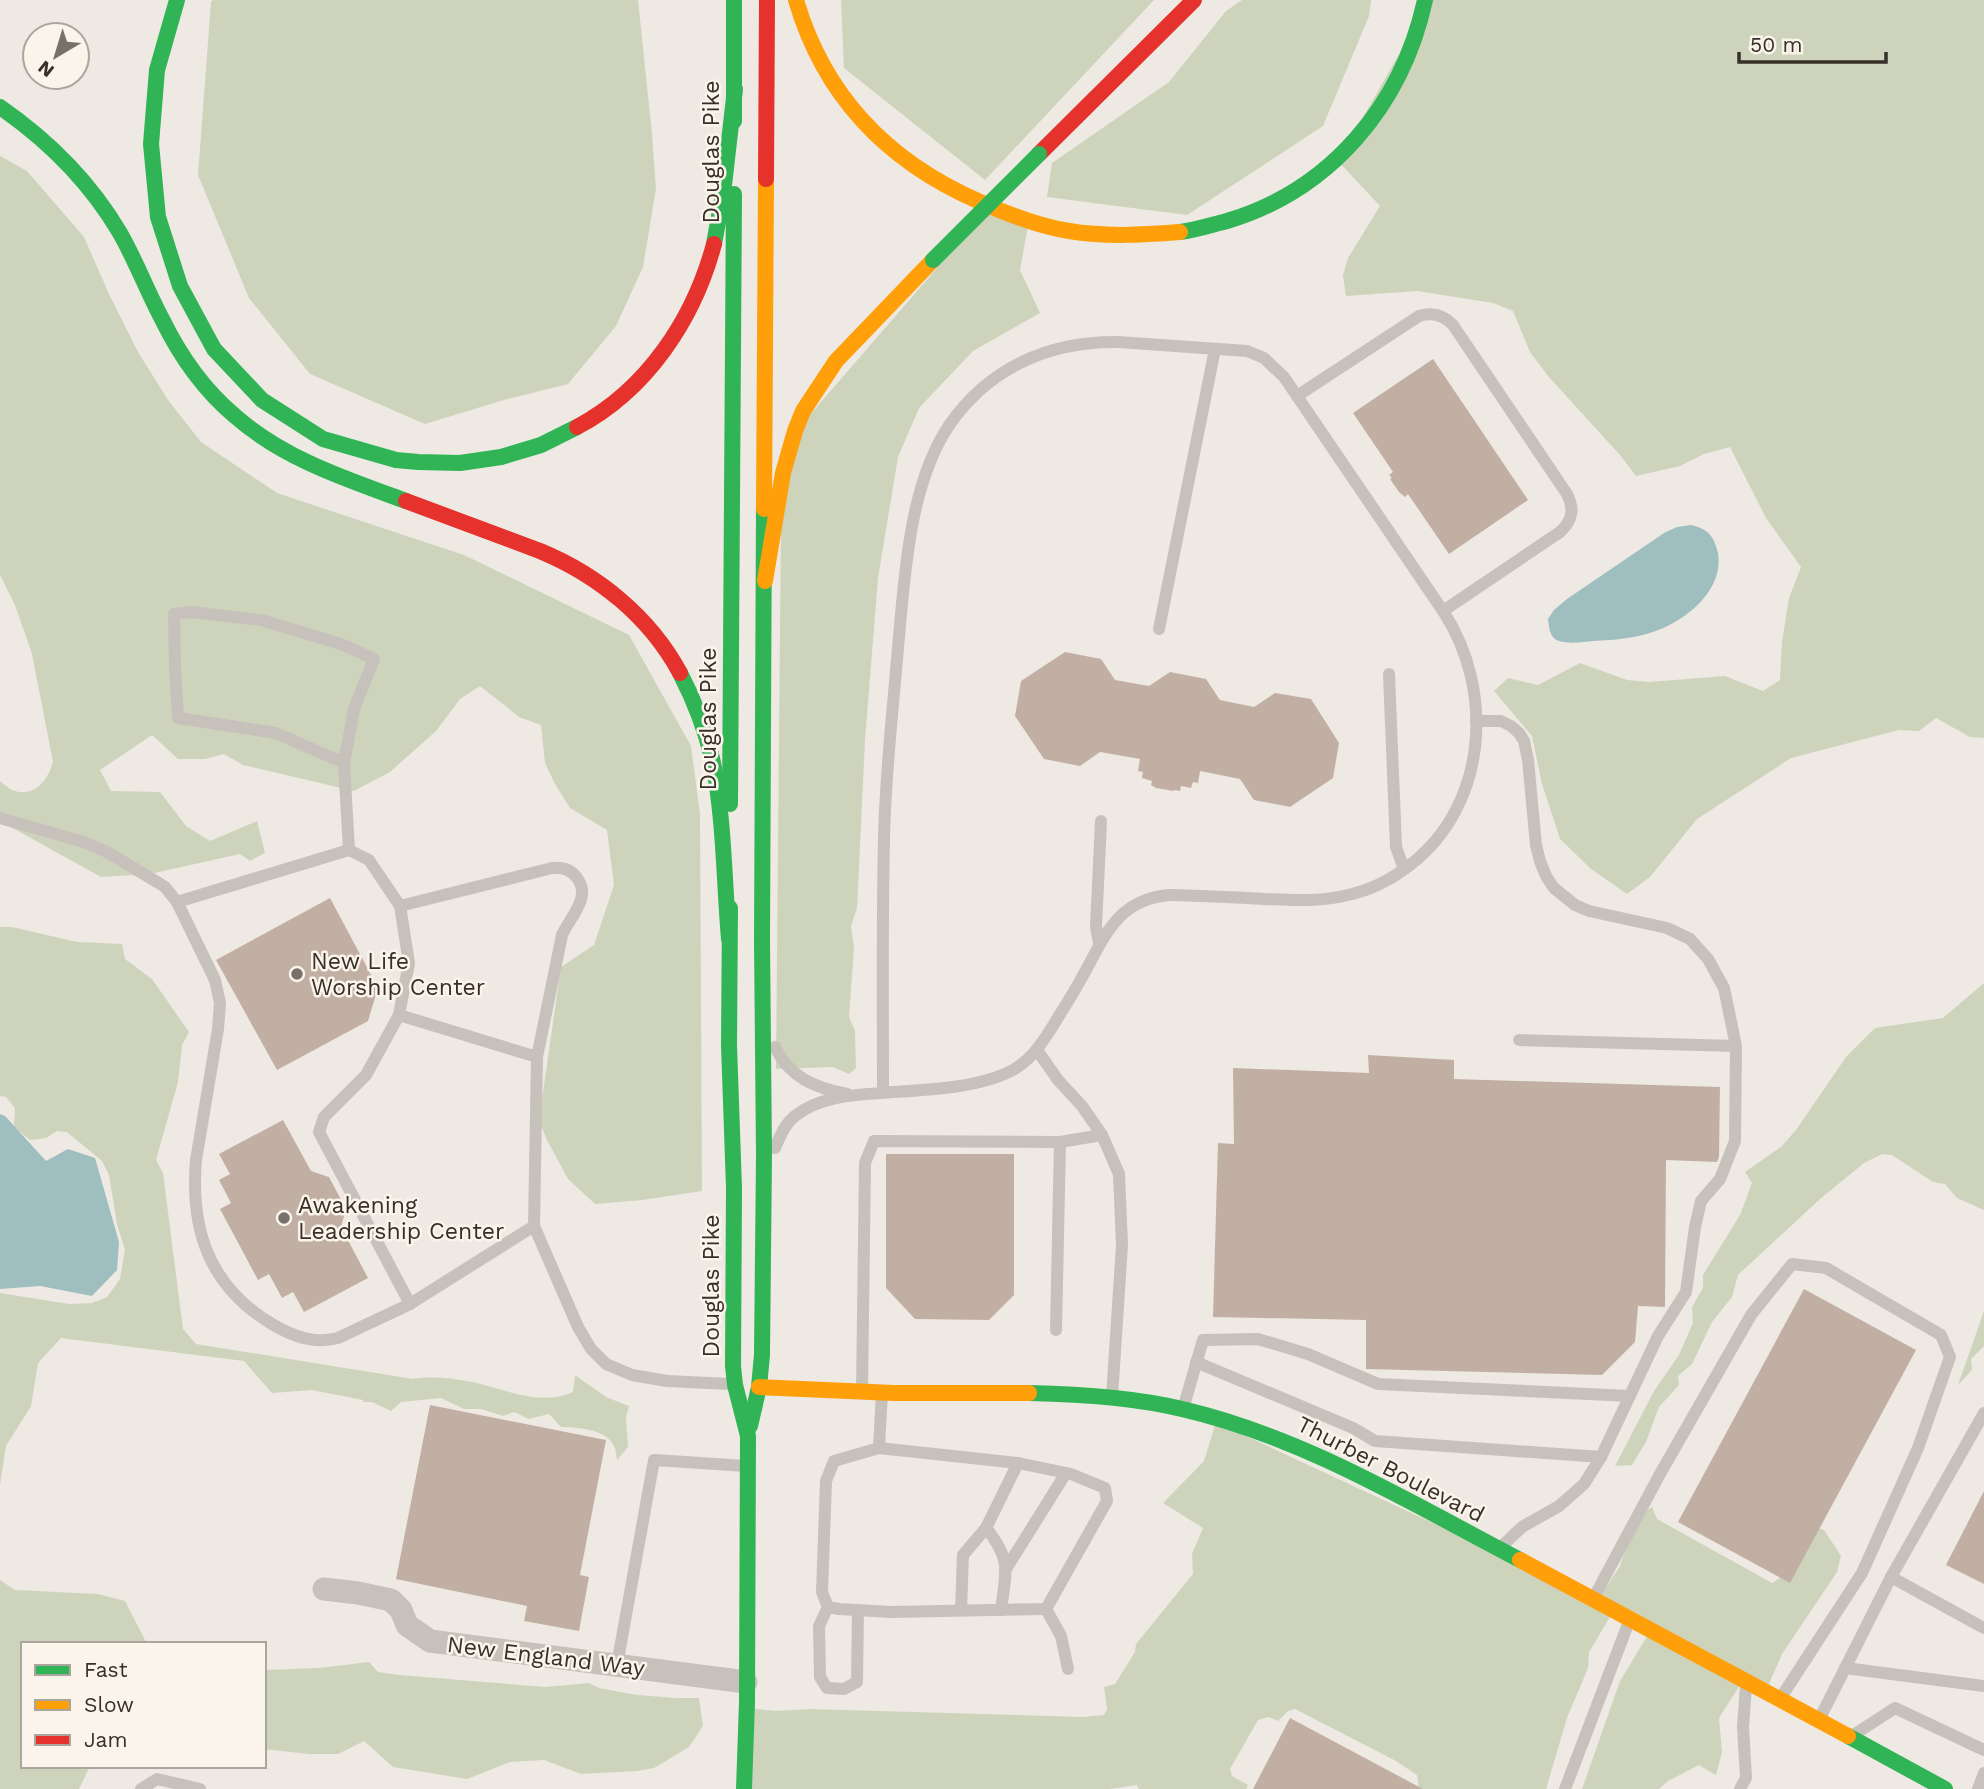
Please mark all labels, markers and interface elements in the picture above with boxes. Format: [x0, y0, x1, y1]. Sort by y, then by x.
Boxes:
north arrow [21, 21, 91, 91]
scale bar [1739, 21, 1886, 65]
text: 50 m [1750, 32, 1802, 57]
text: N [33, 56, 58, 82]
street label: Douglas Pike [698, 81, 725, 223]
street label: Douglas Pike [695, 648, 722, 790]
place label: New Life Worship Center [311, 948, 485, 1001]
marker: New Life Worship Center [289, 966, 305, 982]
place label: Awakening Leadership Center [298, 1192, 504, 1245]
marker: Awakening Leadership Center [276, 1210, 292, 1226]
street label: Douglas Pike [698, 1215, 725, 1357]
street label: Thurber Boulevard [1293, 1410, 1489, 1528]
street label: New England Way [446, 1631, 646, 1682]
legend [21, 1642, 266, 1768]
text: Fast [84, 1657, 128, 1682]
text: Slow [84, 1692, 134, 1717]
text: Jam [84, 1727, 127, 1752]

